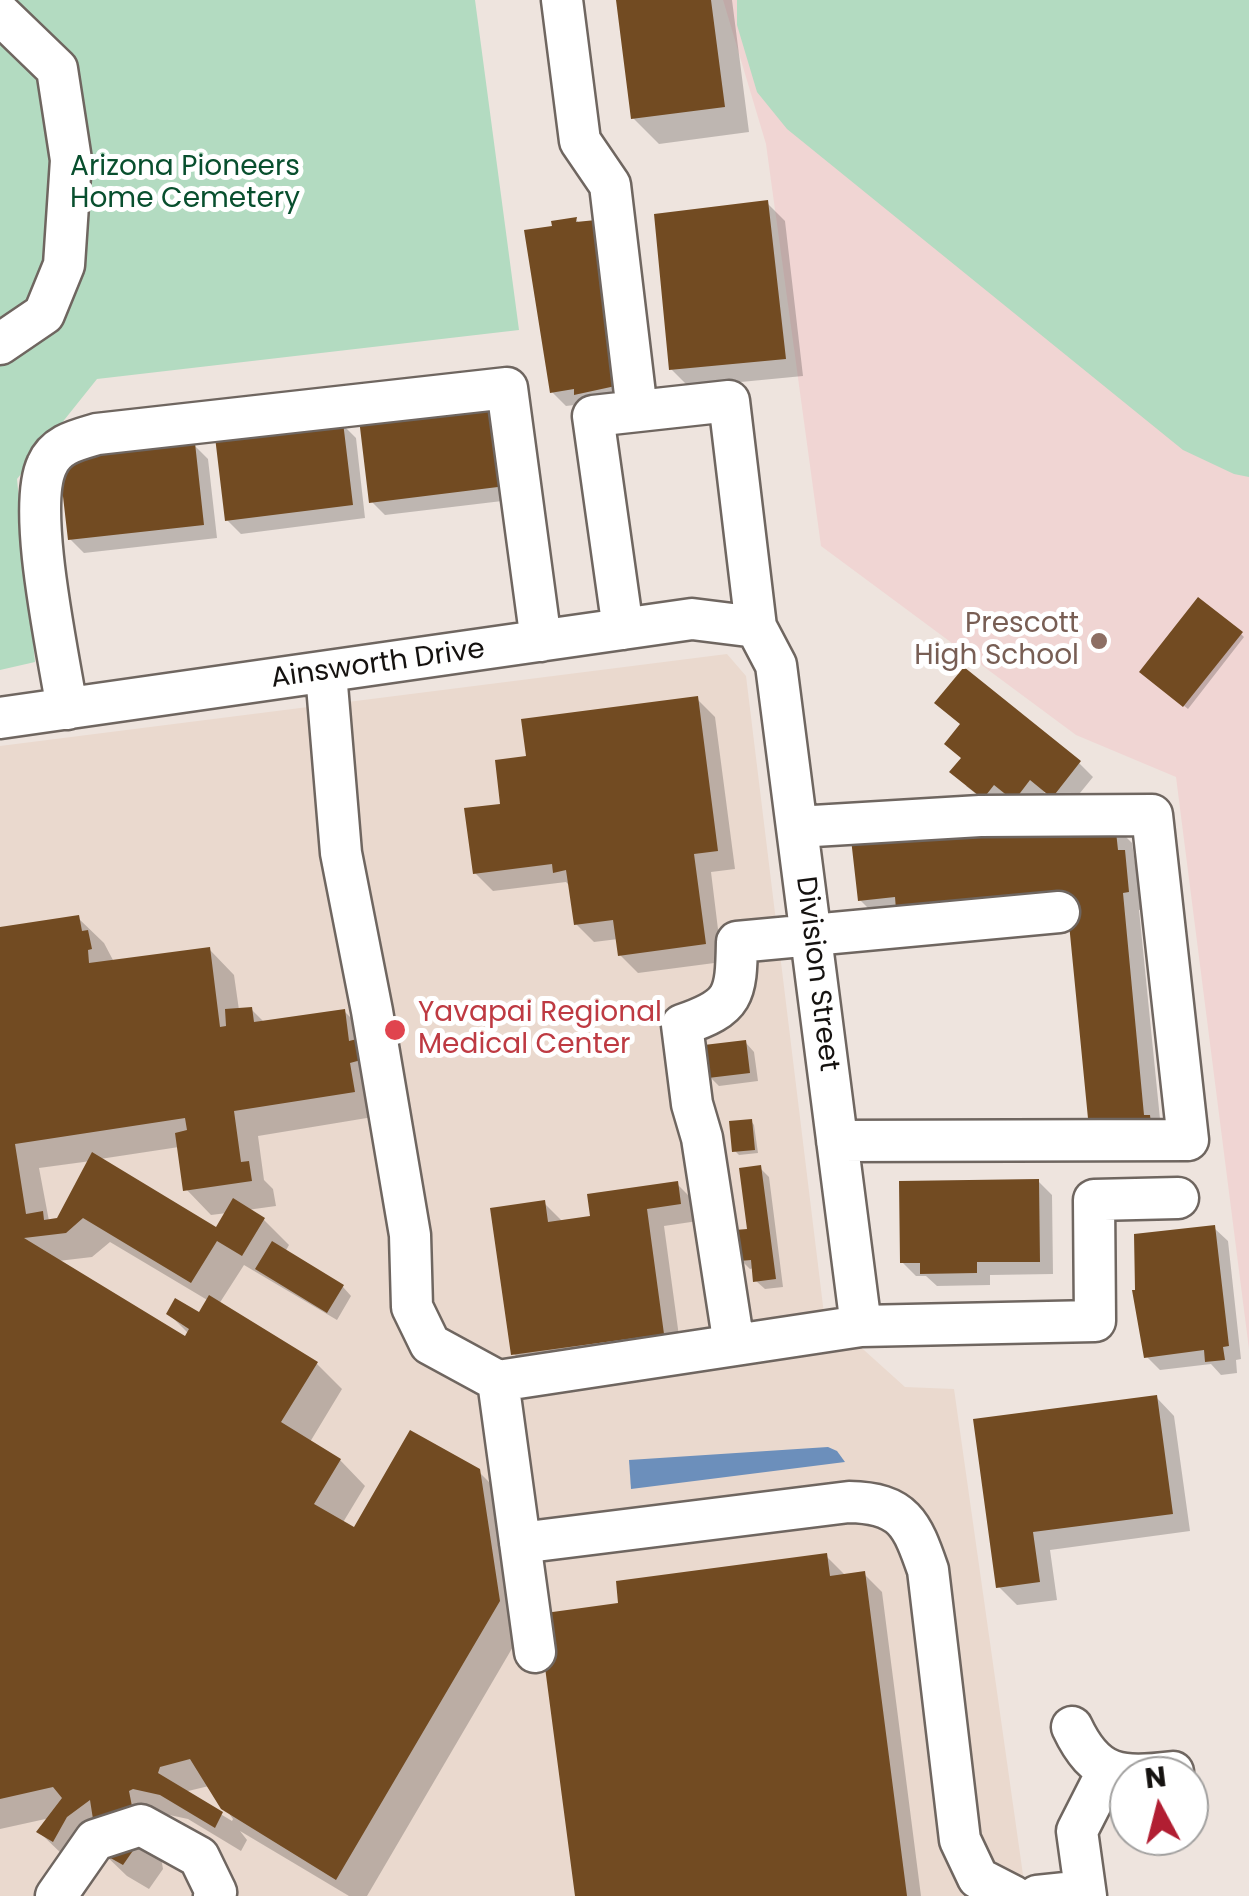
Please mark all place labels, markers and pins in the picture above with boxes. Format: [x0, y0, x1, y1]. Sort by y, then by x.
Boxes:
place label: Prescott High School [914, 608, 1079, 674]
marker: Prescott High School [1088, 630, 1110, 652]
place label: Yavapai Regional Medical Center [418, 997, 662, 1063]
marker: Yavapai Regional Medical Center [382, 1017, 408, 1043]

